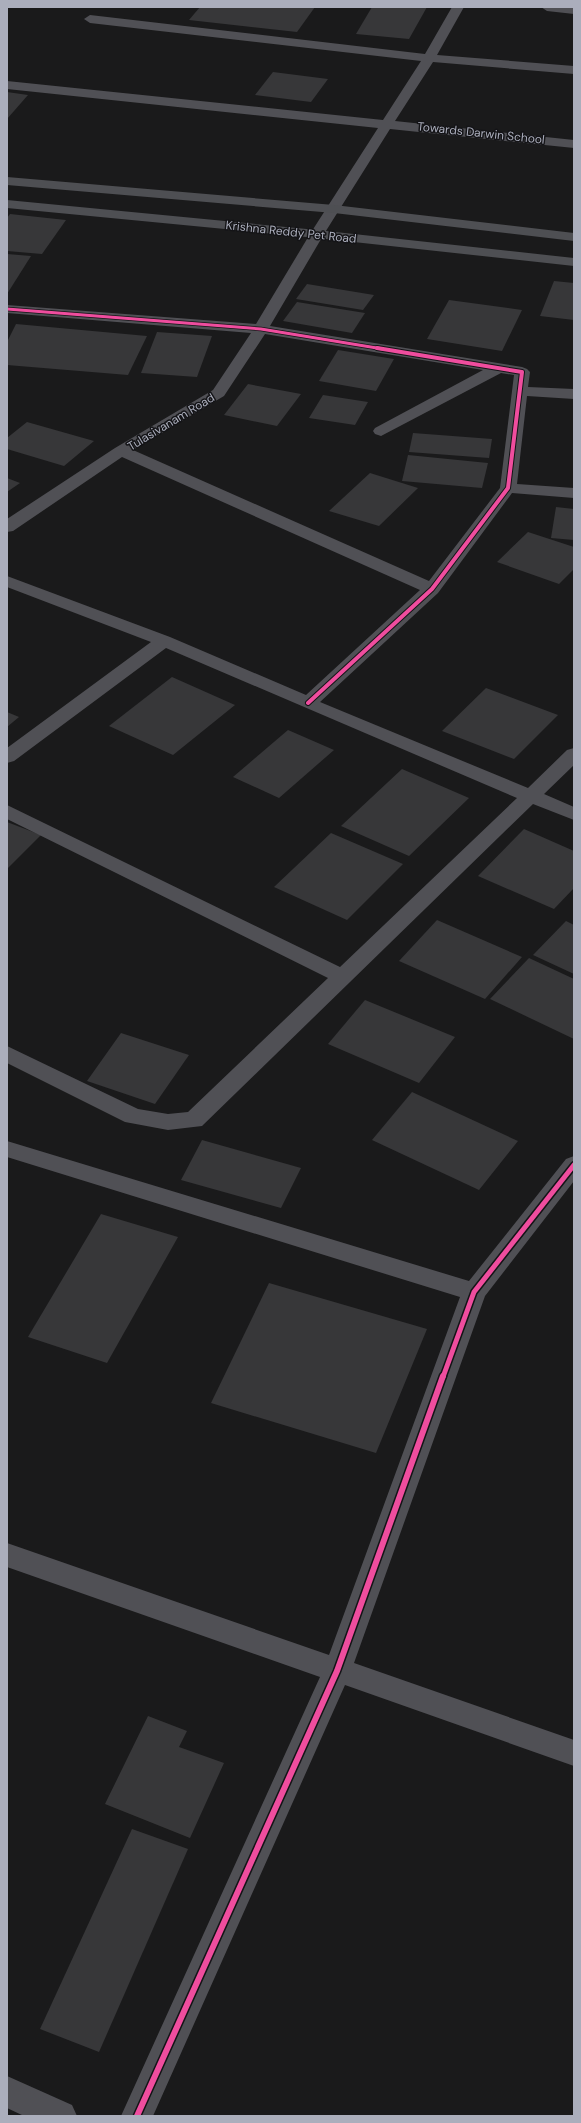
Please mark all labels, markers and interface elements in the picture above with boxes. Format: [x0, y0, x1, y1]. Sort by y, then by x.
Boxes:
street label: Towards Darwin School [417, 118, 545, 148]
street label: Krishna Reddy Pet Road [225, 217, 357, 247]
street label: Tulasivanam Road [124, 390, 218, 454]

